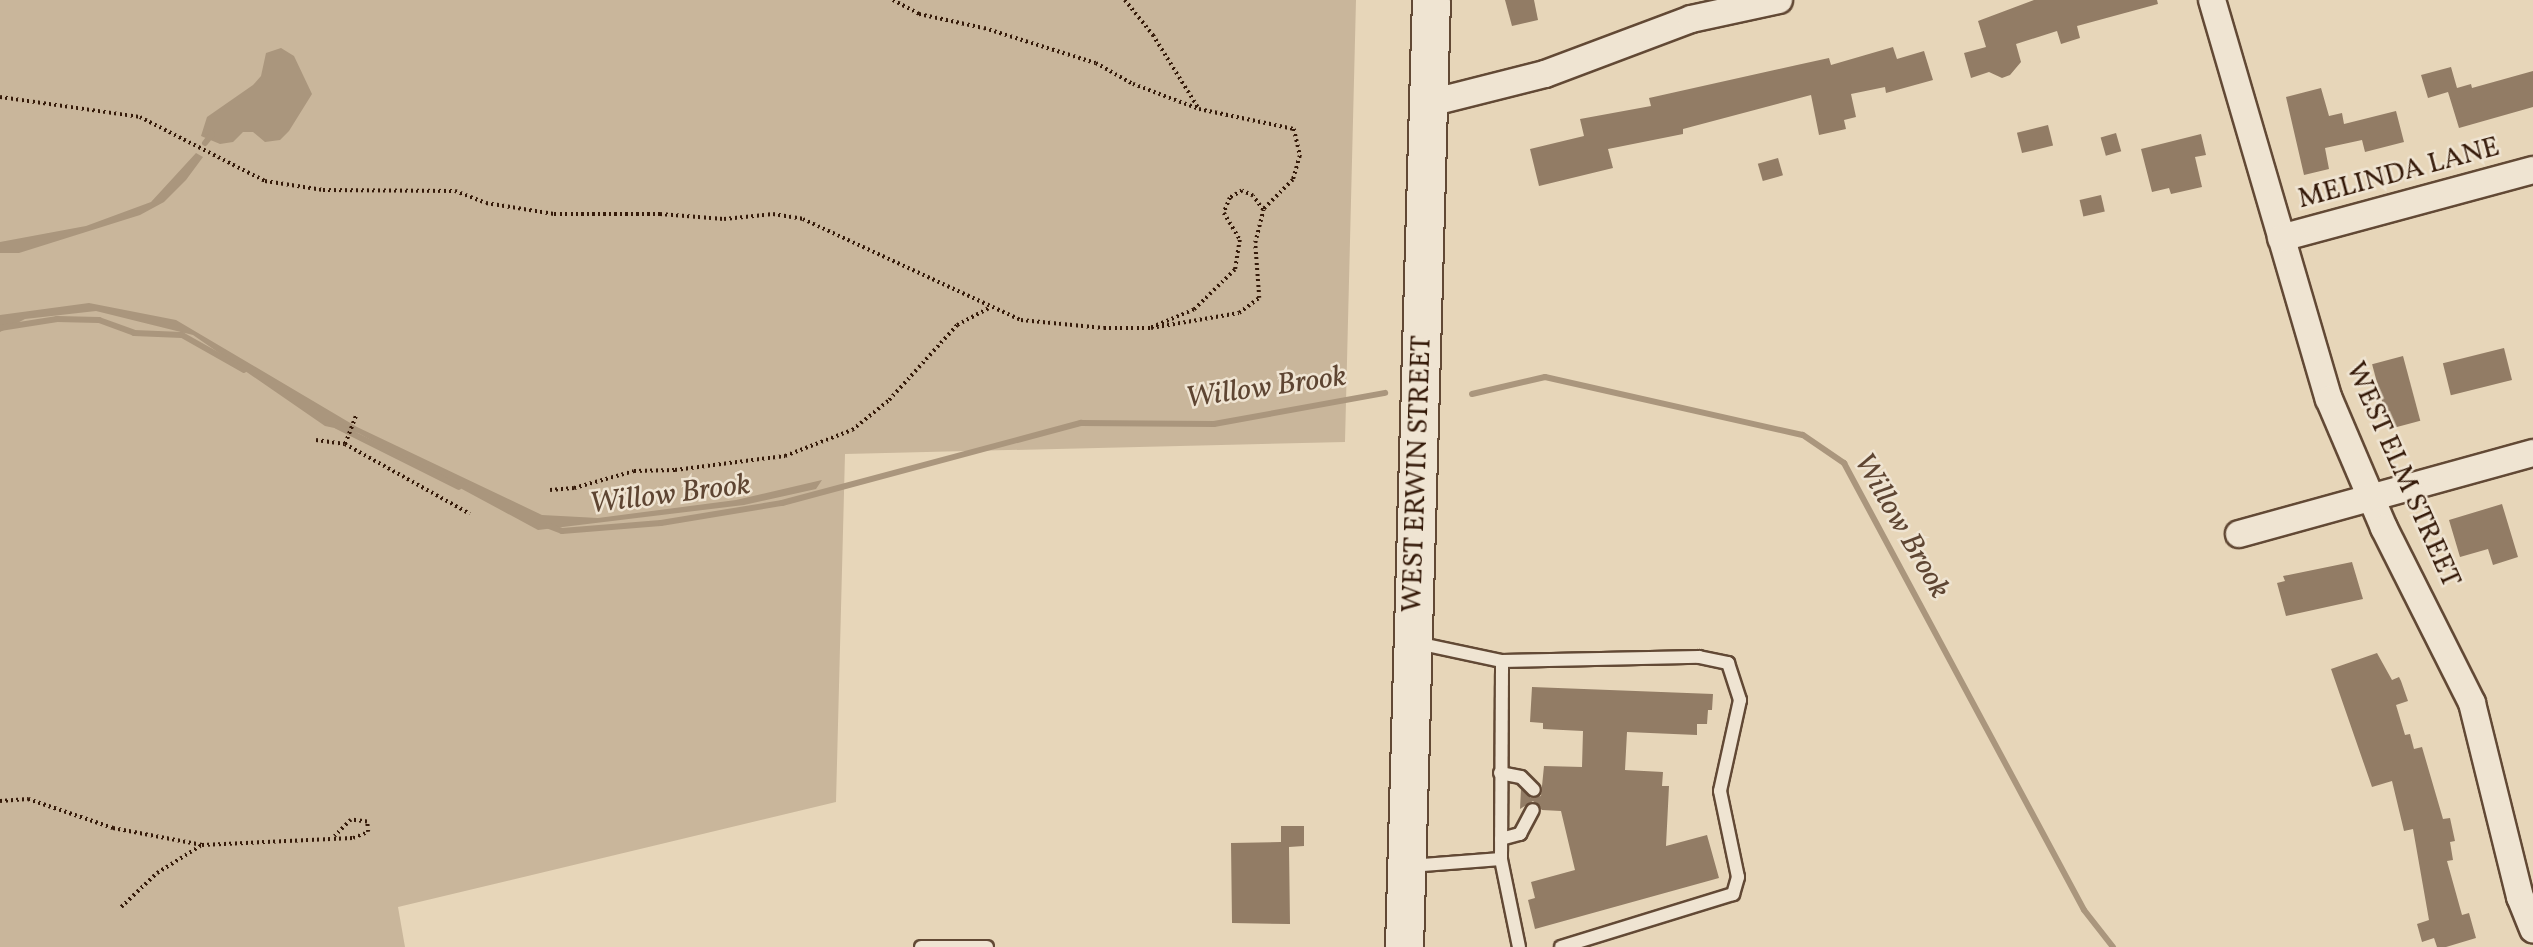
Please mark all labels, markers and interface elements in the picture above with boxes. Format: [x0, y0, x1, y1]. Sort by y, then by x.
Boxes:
street label: MELINDA LANE [2294, 131, 2504, 217]
street label: WEST ERWIN STREET [1396, 334, 1440, 614]
street label: WEST ELM STREET [2337, 357, 2467, 593]
water label: Willow Brook [1183, 359, 1349, 417]
water label: Willow Brook [1845, 447, 1957, 605]
water label: Willow Brook [588, 467, 752, 523]

